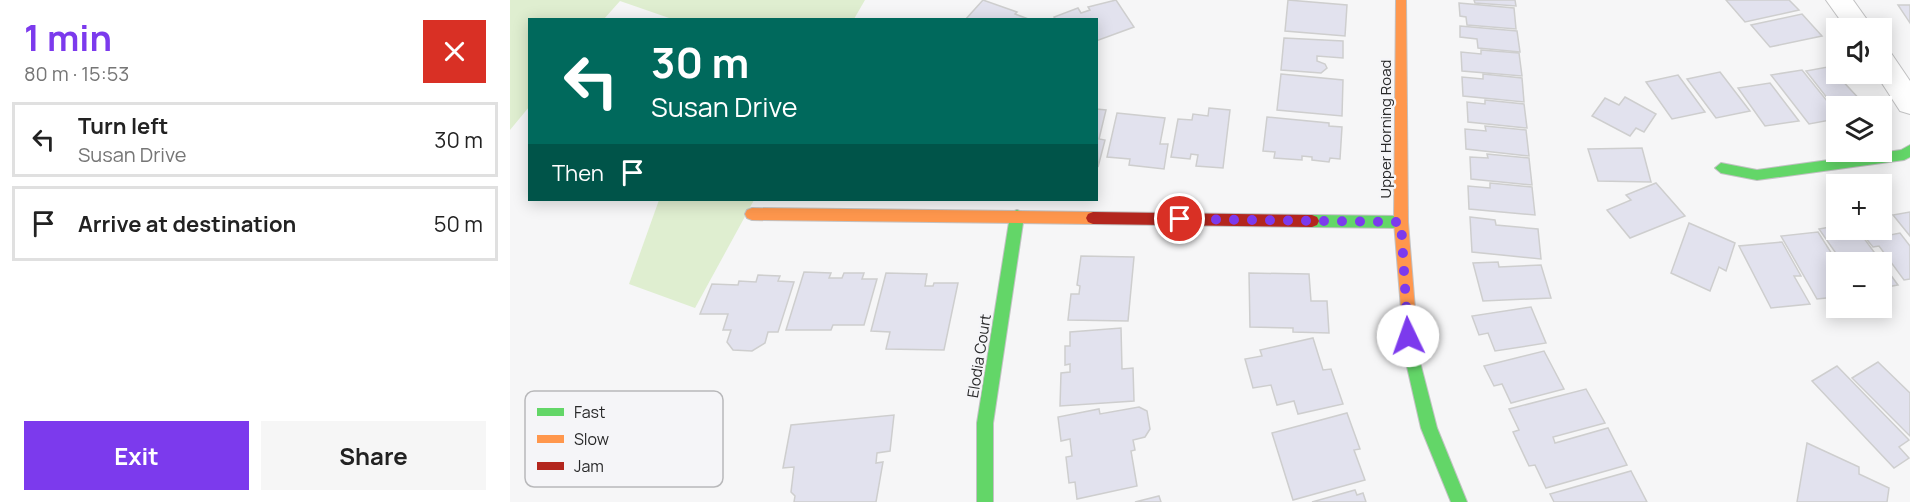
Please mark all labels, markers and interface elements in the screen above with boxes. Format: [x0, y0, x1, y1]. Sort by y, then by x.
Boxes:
text: 1 min [24, 13, 112, 62]
map controls [1826, 18, 1892, 318]
button: sound [1826, 18, 1892, 84]
button: close [423, 20, 486, 83]
text: 30 m [651, 33, 749, 91]
icon: left [552, 42, 630, 120]
text: 80 m · 15:53 [24, 60, 129, 87]
street label: Upper Horning Road [1375, 60, 1396, 198]
text: Susan Drive [651, 88, 797, 125]
button: layers [1826, 96, 1892, 162]
text: Turn left [78, 111, 168, 141]
icon: left [27, 123, 60, 156]
text: 30 m [434, 125, 483, 155]
text: Susan Drive [78, 141, 186, 168]
icon: arrive [616, 156, 649, 189]
text: Then [552, 158, 604, 188]
button: + [1826, 174, 1892, 240]
pin [1154, 193, 1205, 244]
icon: arrive [1163, 202, 1196, 235]
icon: arrive [27, 207, 60, 240]
text: Arrive at destination [78, 209, 296, 239]
text: 50 m [434, 209, 483, 239]
button: − [1826, 252, 1892, 318]
position arrow [1376, 304, 1440, 368]
street label: Elodia Court [962, 313, 996, 399]
legend [525, 391, 723, 487]
text: Fast [574, 401, 605, 423]
button: Exit [24, 421, 249, 490]
button: Share [261, 421, 486, 490]
text: Slow [574, 428, 609, 450]
text: Jam [574, 455, 604, 477]

